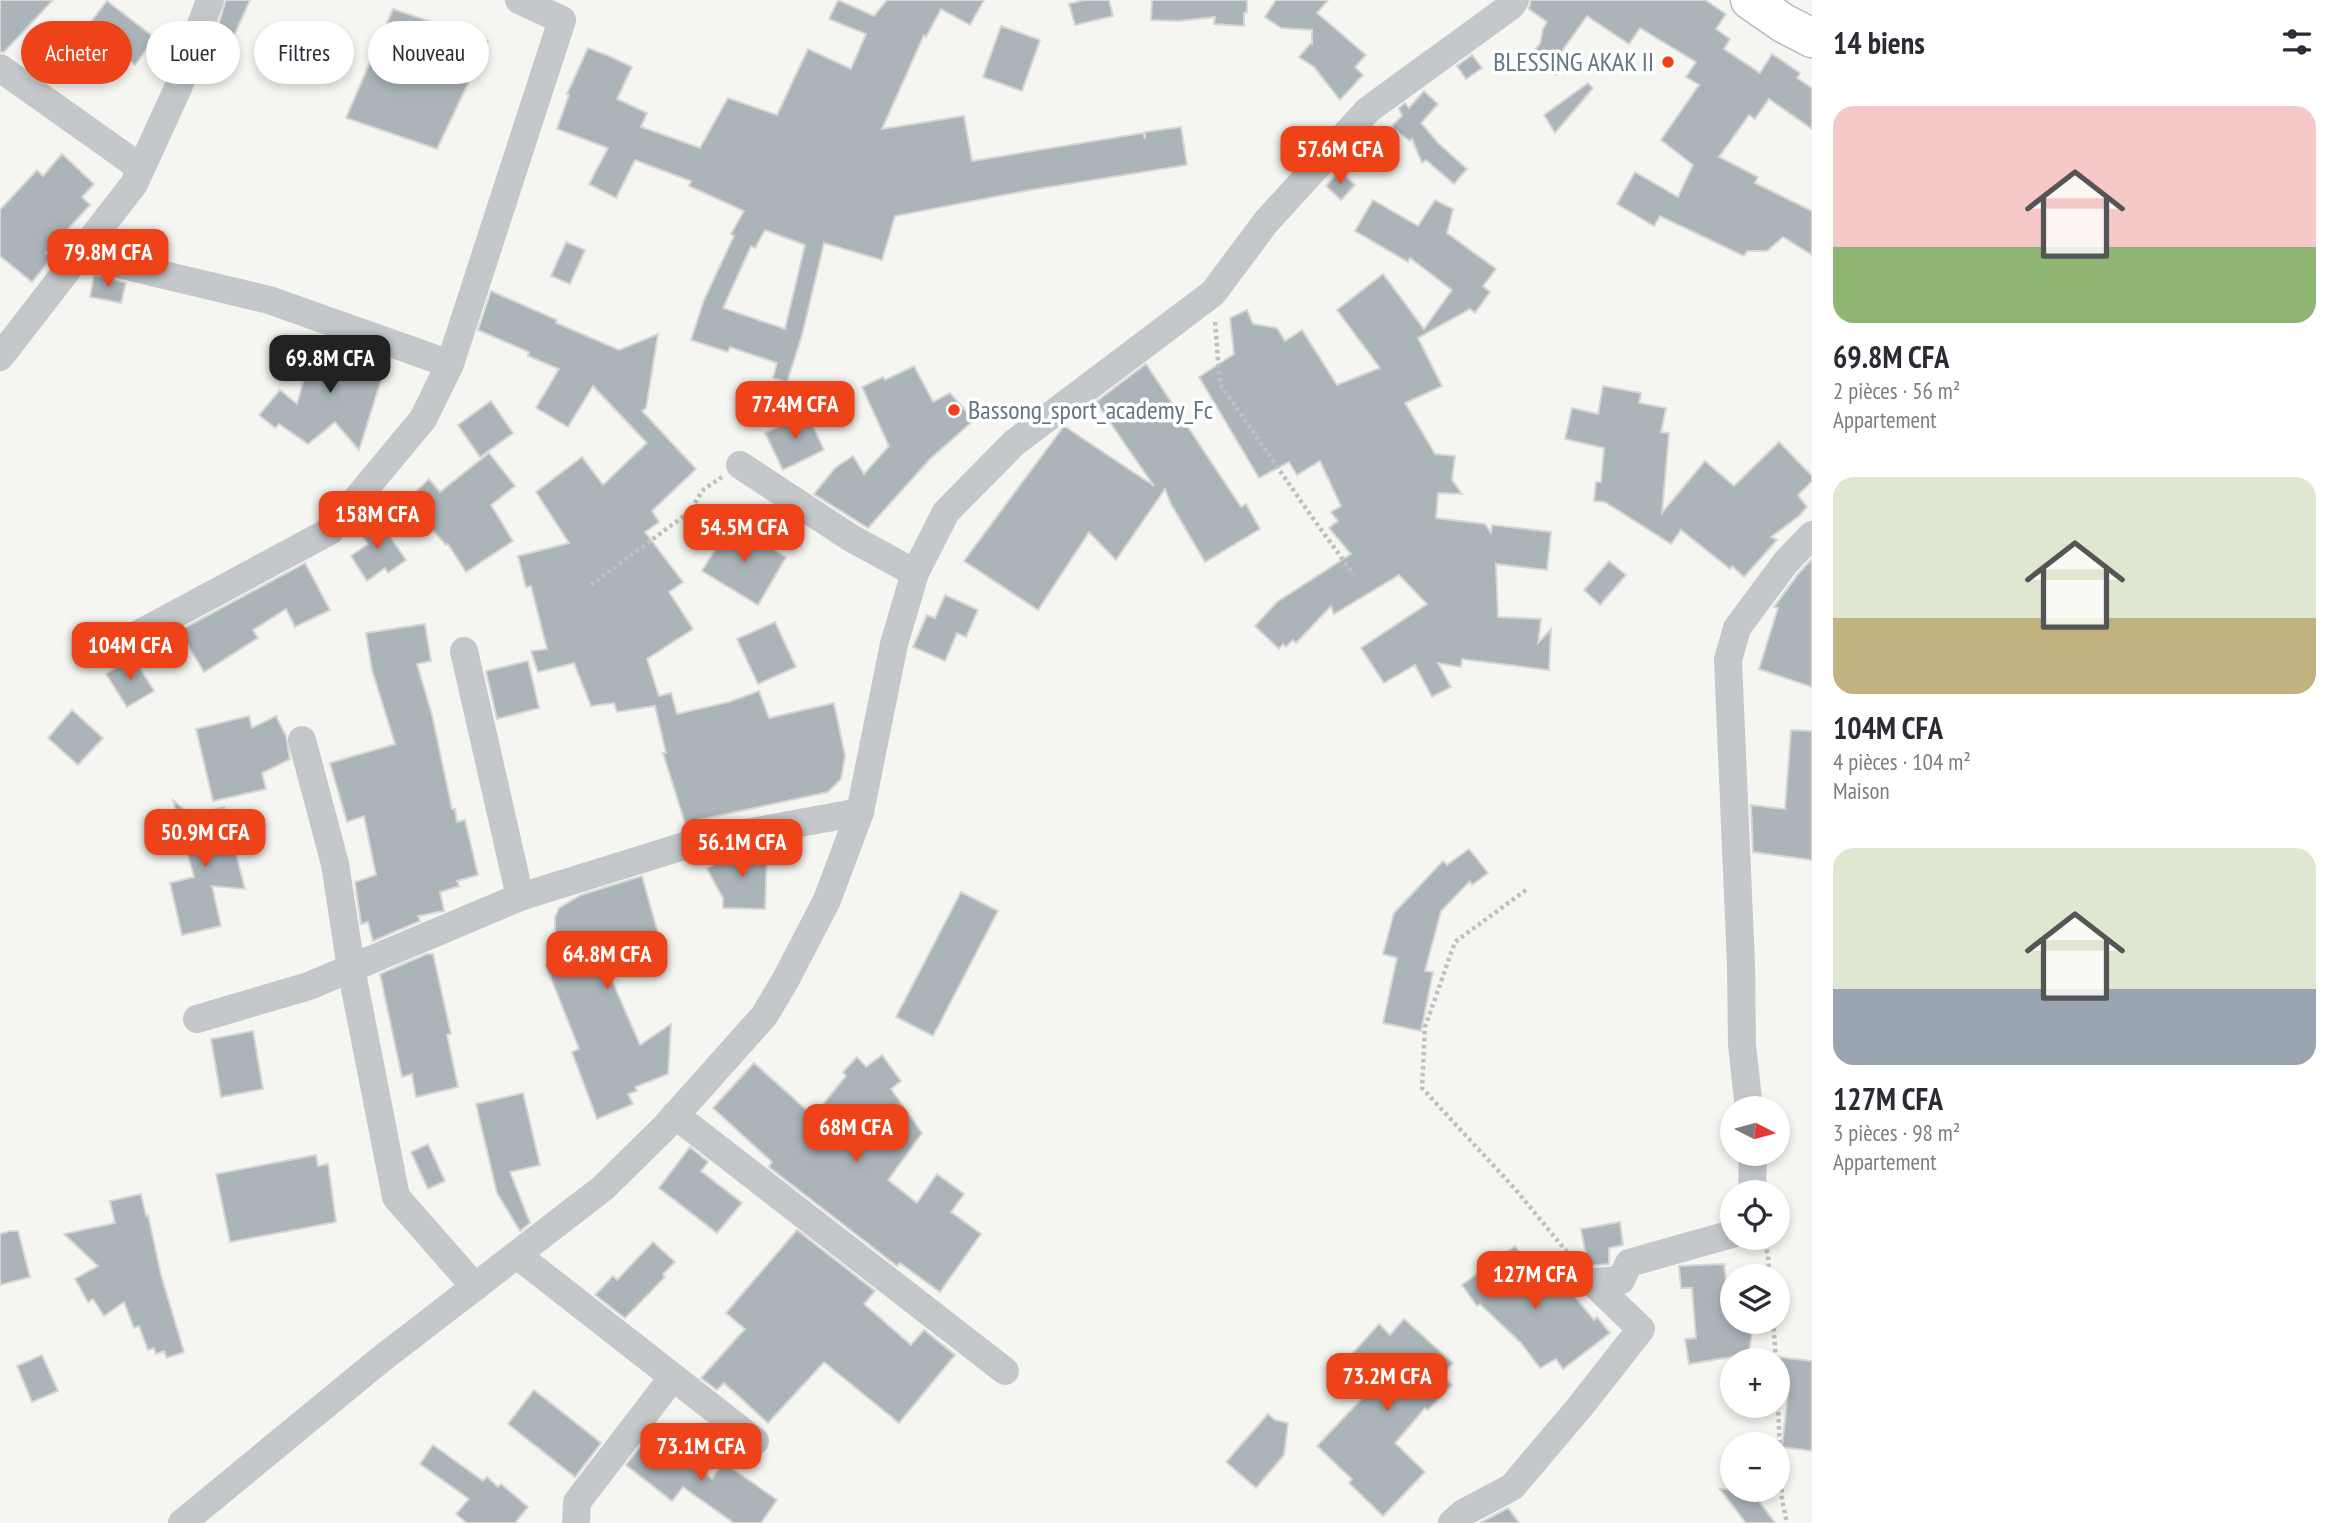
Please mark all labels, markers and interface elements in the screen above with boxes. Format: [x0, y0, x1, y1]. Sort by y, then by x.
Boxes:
chip: Acheter [21, 21, 132, 84]
chip: Louer [146, 21, 240, 84]
chip: Filtres [254, 21, 354, 84]
chip: Nouveau [368, 21, 489, 84]
text: 14 biens [1833, 23, 1925, 62]
icon: filters [2278, 23, 2316, 61]
place label: BLESSING AKAK II [1493, 45, 1654, 78]
marker: BLESSING AKAK II [1660, 54, 1676, 70]
pin: 57.6M CFA [1260, 127, 1420, 186]
text: 57.6M CFA [1297, 134, 1383, 163]
icon: home [2012, 151, 2138, 277]
pin: 79.8M CFA [28, 230, 188, 289]
text: 79.8M CFA [63, 237, 153, 266]
pin: 69.8M CFA [250, 336, 410, 395]
text: 69.8M CFA [1833, 337, 1949, 376]
text: 69.8M CFA [285, 343, 375, 372]
text: 2 pièces · 56 m² [1833, 376, 1960, 405]
pin: 77.4M CFA [715, 382, 875, 441]
text: 77.4M CFA [752, 389, 838, 418]
place label: Bassong_sport_academy_Fc [968, 393, 1213, 426]
marker: Bassong_sport_academy_Fc [946, 402, 962, 418]
text: Appartement [1833, 405, 1936, 434]
pin: 158M CFA [305, 491, 449, 551]
text: 158M CFA [335, 499, 419, 528]
pin: 54.5M CFA [664, 504, 824, 564]
text: 54.5M CFA [699, 512, 789, 541]
icon: home [2012, 522, 2138, 648]
pin: 104M CFA [58, 622, 202, 682]
text: 104M CFA [88, 630, 172, 659]
text: 104M CFA [1833, 708, 1943, 747]
text: 4 pièces · 104 m² [1833, 747, 1971, 776]
text: Maison [1833, 776, 1890, 805]
pin: 50.9M CFA [125, 810, 285, 869]
text: 50.9M CFA [160, 817, 250, 846]
pin: 56.1M CFA [662, 820, 822, 879]
text: 56.1M CFA [697, 827, 787, 856]
icon: home [2012, 893, 2138, 1019]
pin: 64.8M CFA [527, 932, 687, 991]
text: 64.8M CFA [562, 939, 652, 968]
text: 127M CFA [1833, 1079, 1943, 1118]
north arrow [1720, 1096, 1790, 1166]
map controls [1720, 1096, 1790, 1502]
pin: 68M CFA [791, 1104, 921, 1164]
text: 68M CFA [819, 1112, 893, 1141]
text: 3 pièces · 98 m² [1833, 1118, 1960, 1147]
text: Appartement [1833, 1147, 1936, 1176]
button: locate [1720, 1180, 1790, 1250]
pin: 127M CFA [1463, 1252, 1607, 1311]
text: 127M CFA [1493, 1259, 1577, 1288]
button: layers [1720, 1264, 1790, 1334]
button: + [1720, 1348, 1790, 1418]
pin: 73.2M CFA [1307, 1354, 1467, 1413]
text: 73.2M CFA [1342, 1361, 1432, 1390]
pin: 73.1M CFA [621, 1424, 781, 1483]
text: 73.1M CFA [656, 1431, 746, 1460]
button: − [1720, 1432, 1790, 1502]

